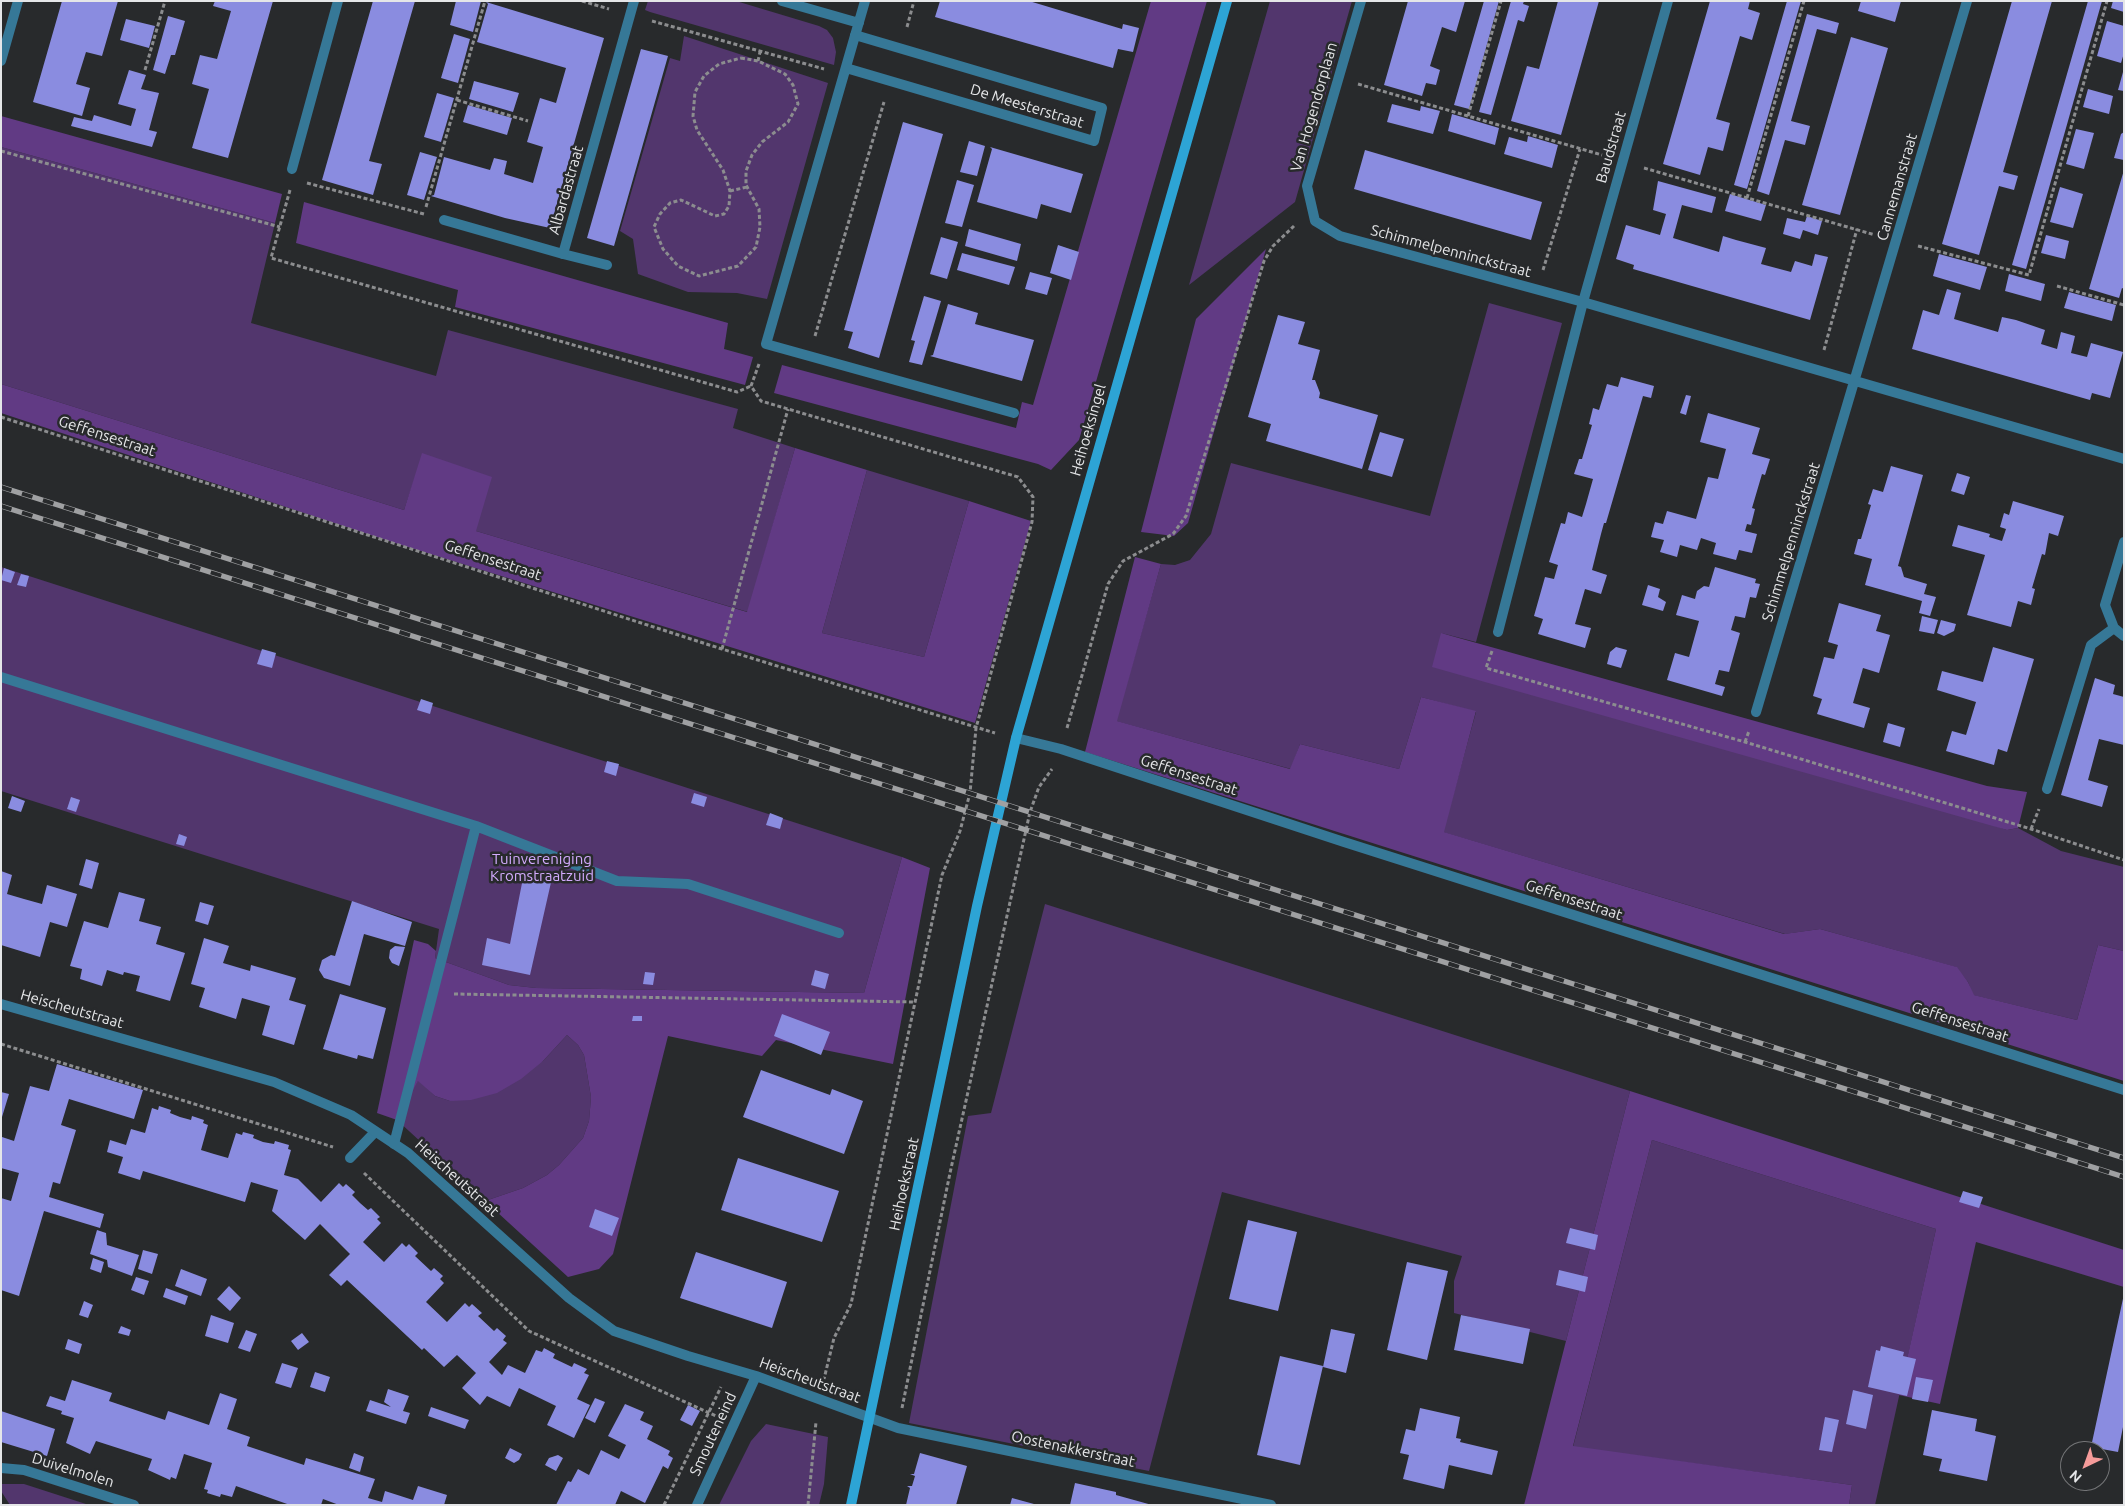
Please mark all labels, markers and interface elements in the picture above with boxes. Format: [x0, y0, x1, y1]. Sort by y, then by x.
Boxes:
street label: Van Hogendorplaan [1287, 40, 1341, 174]
street label: De Meesterstraat [968, 80, 1086, 132]
street label: Baudstraat [1592, 109, 1630, 185]
street label: Cannemanstraat [1873, 131, 1921, 243]
street label: Albardastraat [545, 143, 587, 237]
street label: Schimmelpenninckstraat [1369, 221, 1533, 281]
street label: Heihoeksingel [1066, 382, 1110, 478]
street label: Geffensestraat [56, 412, 158, 460]
street label: Schimmelpenninckstraat [1758, 460, 1824, 624]
street label: Geffensestraat [442, 536, 544, 584]
street label: Geffensestraat [1138, 751, 1240, 799]
park label: Tuinvereniging Kromstraatzuid [490, 850, 594, 885]
street label: Geffensestraat [1523, 876, 1625, 924]
street label: Heischeutstraat [18, 986, 126, 1032]
street label: Geffensestraat [1909, 998, 2011, 1046]
street label: Heischeutstraat [411, 1136, 503, 1220]
street label: Heihoekstraat [885, 1136, 923, 1232]
street label: Heischeutstraat [757, 1353, 863, 1407]
street label: Smouteneind [686, 1389, 740, 1479]
street label: Oostenakkerstraat [1010, 1427, 1136, 1471]
north arrow [2060, 1441, 2110, 1491]
street label: Duivelmolen [30, 1449, 116, 1491]
text: N [2066, 1467, 2085, 1486]

